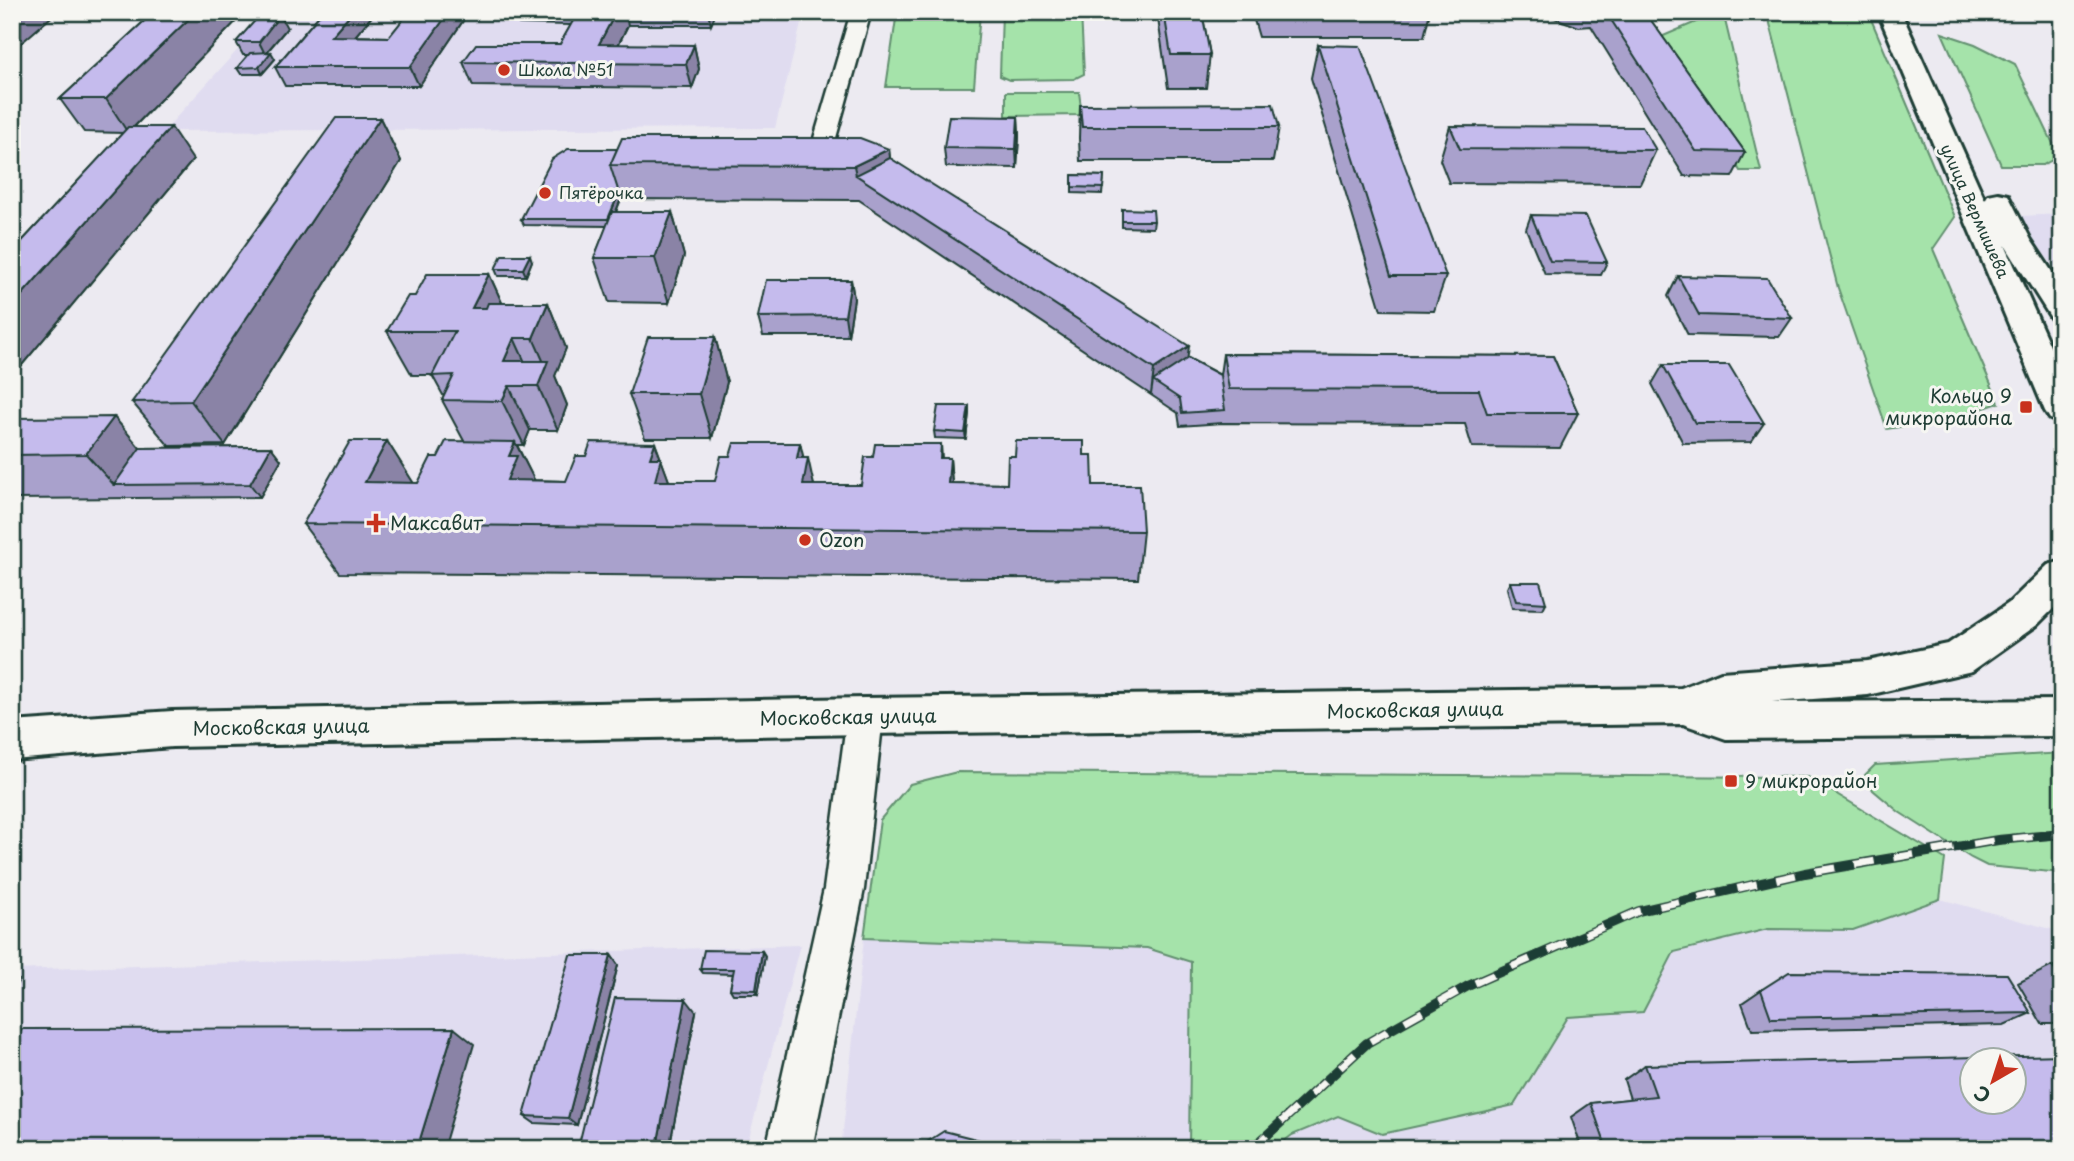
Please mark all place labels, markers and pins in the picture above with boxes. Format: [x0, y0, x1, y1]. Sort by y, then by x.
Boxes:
place label: Школа №51 [518, 57, 613, 81]
marker: Школа №51 [496, 62, 512, 78]
place label: Пятёрочка [559, 180, 644, 204]
marker: Пятёрочка [537, 185, 553, 201]
place label: Кольцо 9 микрорайона [1886, 381, 2012, 431]
marker: Кольцо 9 микрорайона [2018, 399, 2034, 415]
place label: Максавит [390, 508, 483, 536]
marker: Максавит [368, 515, 384, 531]
place label: Ozon [819, 525, 864, 553]
marker: Ozon [797, 532, 813, 548]
place label: 9 микрорайон [1745, 766, 1878, 794]
marker: 9 микрорайон [1723, 773, 1739, 789]

